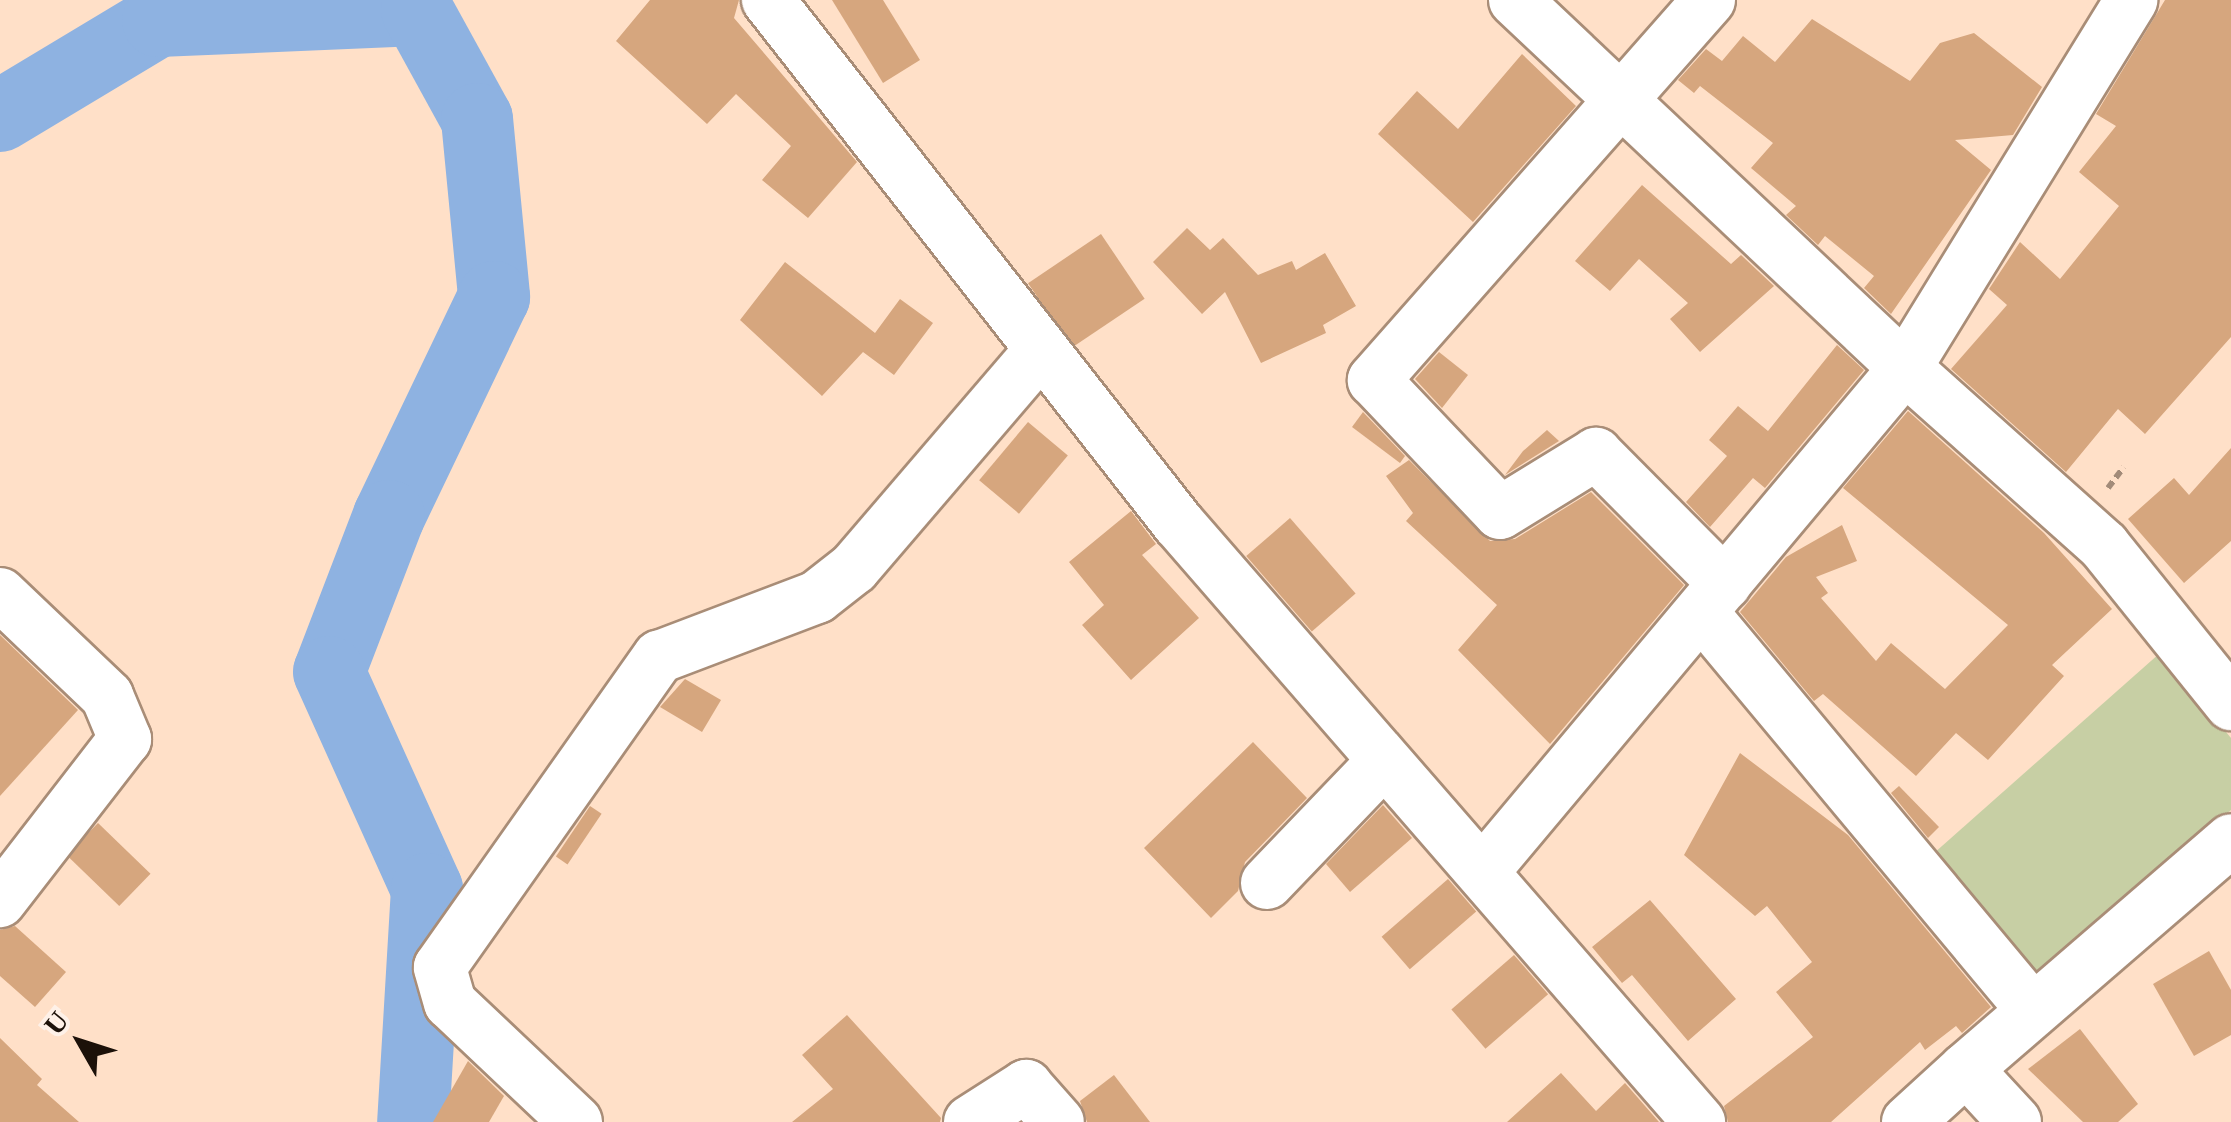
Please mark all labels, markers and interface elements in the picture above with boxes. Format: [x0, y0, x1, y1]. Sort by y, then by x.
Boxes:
north arrow [30, 992, 130, 1092]
text: U [38, 1005, 75, 1040]

